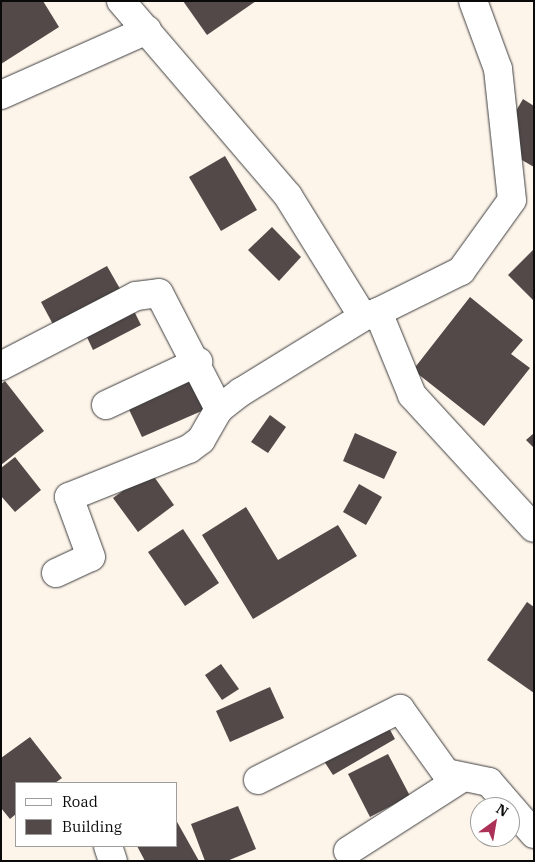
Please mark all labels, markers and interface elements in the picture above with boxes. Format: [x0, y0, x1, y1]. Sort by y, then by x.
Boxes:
legend [15, 782, 178, 847]
text: Road [62, 792, 98, 811]
north arrow [470, 797, 520, 847]
text: N [493, 800, 512, 821]
text: Building [62, 817, 122, 836]

